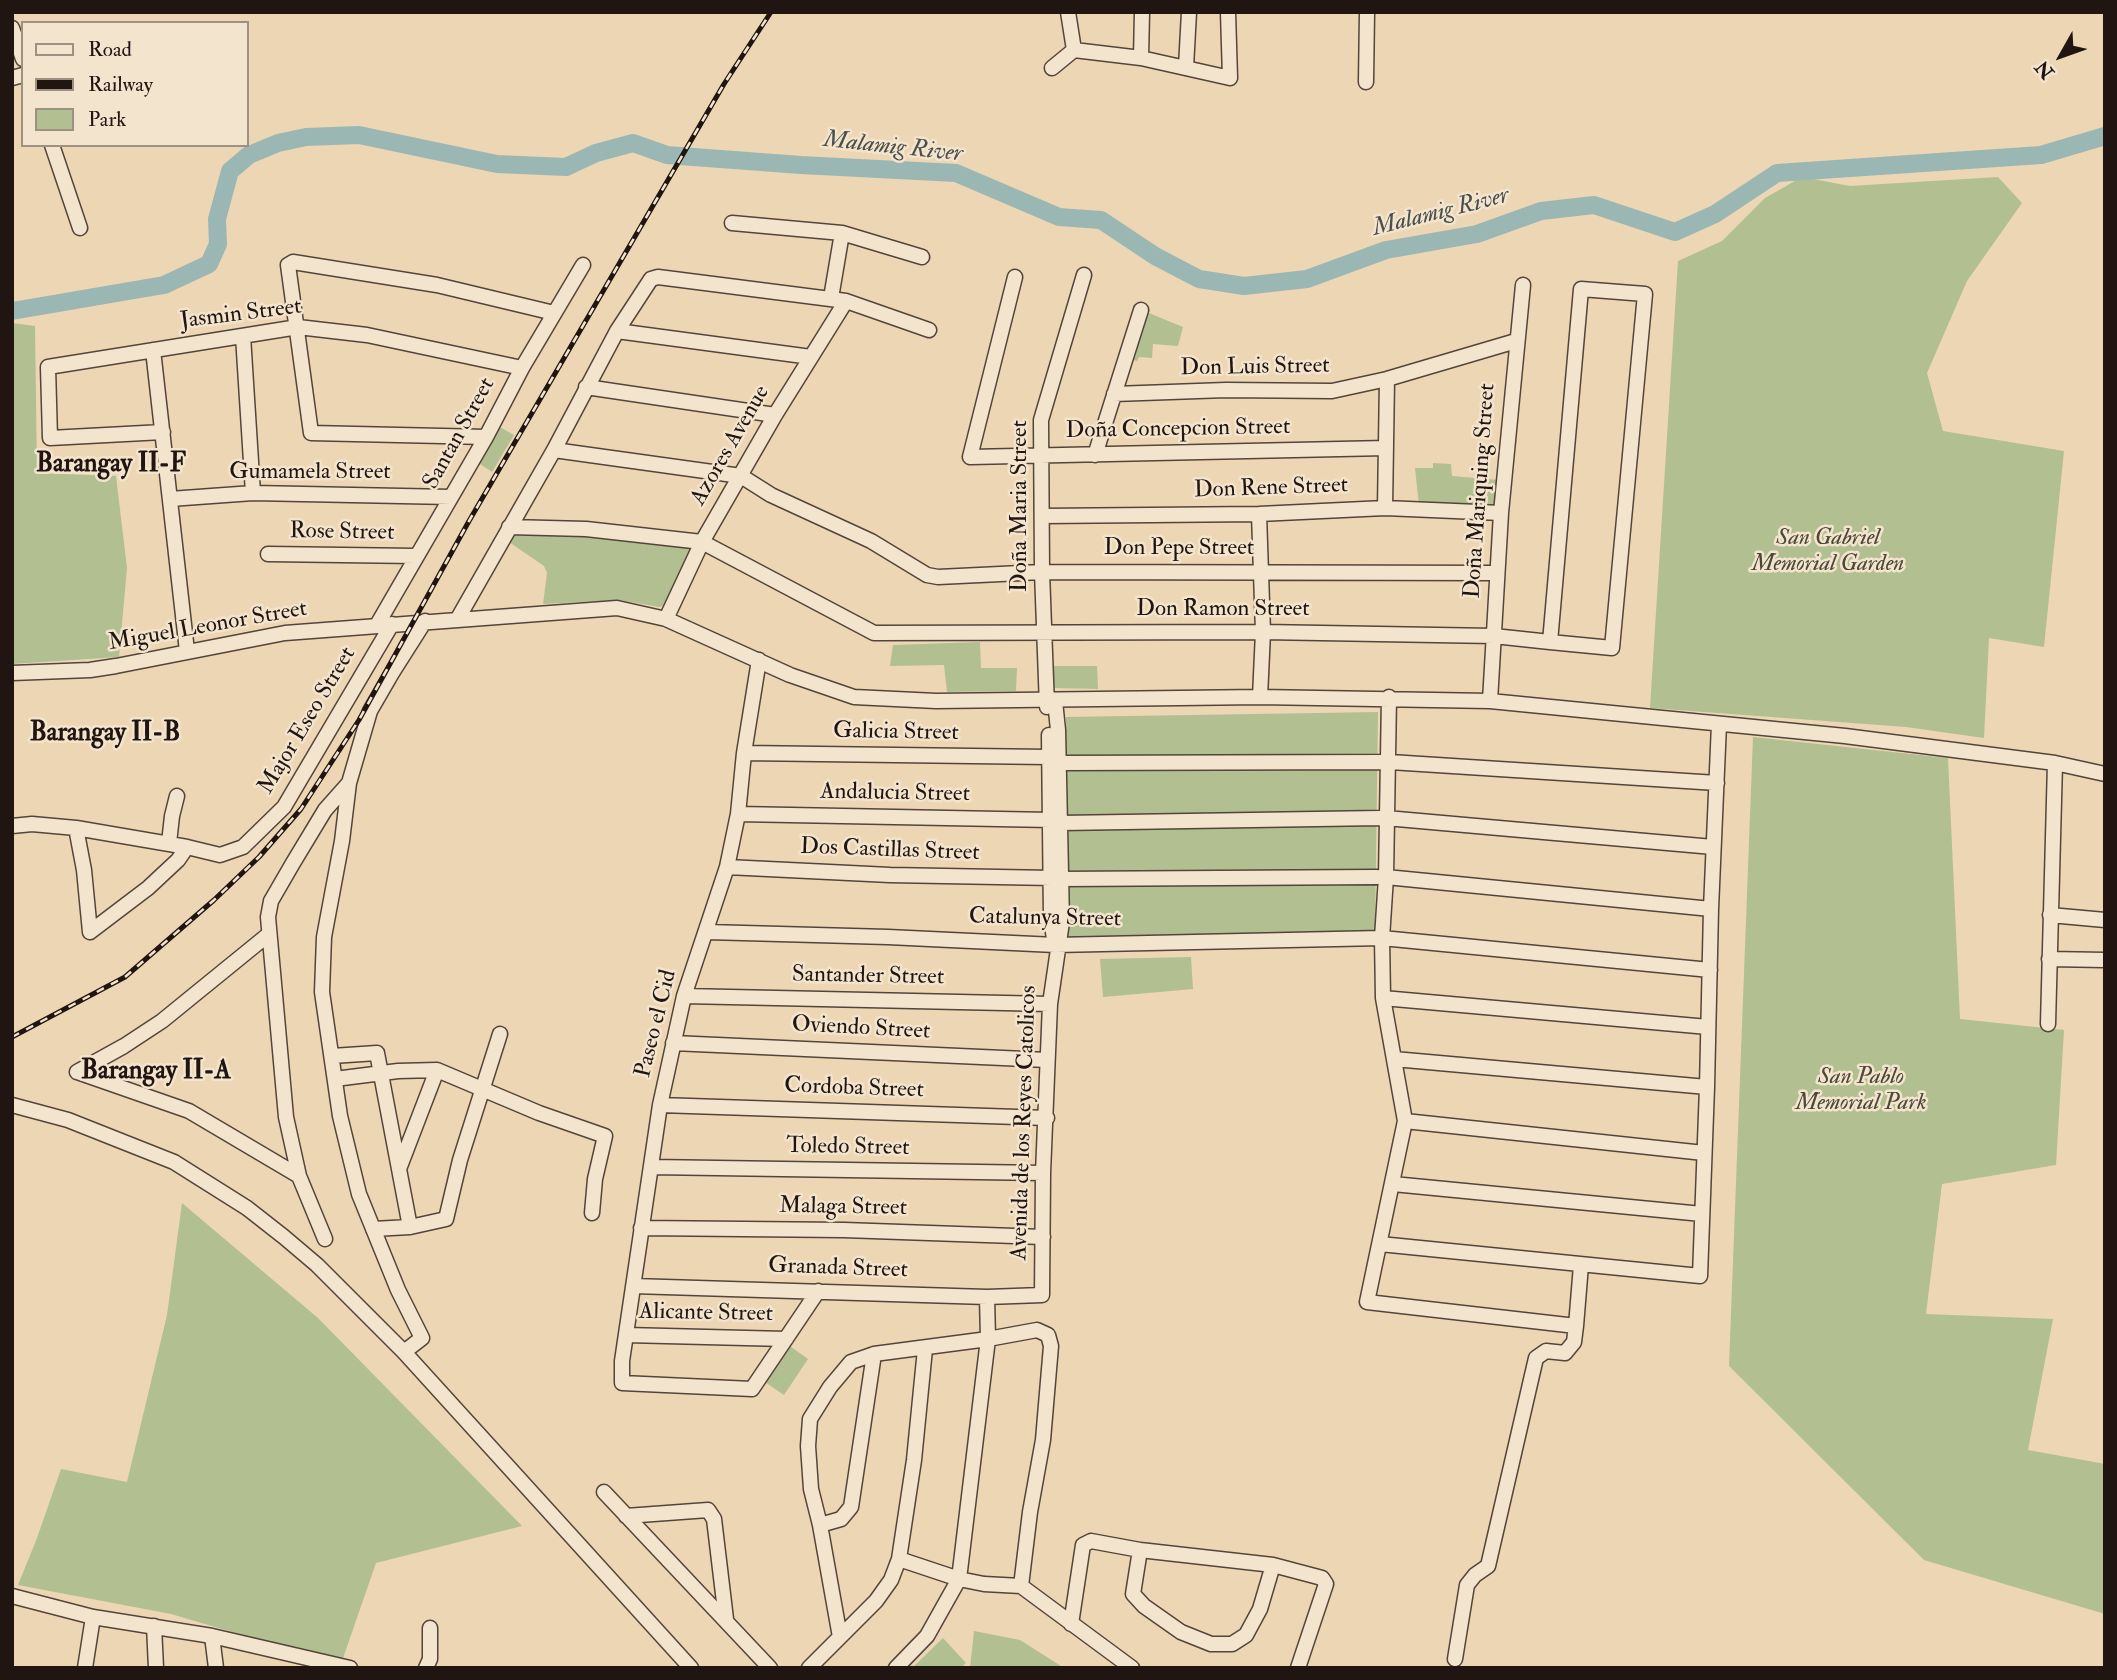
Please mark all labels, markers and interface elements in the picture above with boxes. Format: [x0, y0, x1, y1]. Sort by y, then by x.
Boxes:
legend [21, 21, 248, 147]
north arrow [2026, 21, 2096, 91]
text: Road [88, 36, 132, 63]
text: N [2030, 55, 2060, 84]
text: Railway [88, 71, 153, 98]
text: Park [88, 106, 126, 133]
water label: Malamig River [822, 126, 964, 170]
water label: Malamig River [1370, 182, 1512, 244]
street label: Jasmin Street [179, 294, 303, 336]
street label: Don Luis Street [1180, 353, 1330, 383]
street label: Santan Street [418, 374, 502, 494]
street label: Azores Avenue [685, 381, 777, 511]
street label: Doña Mariquing Street [1460, 383, 1502, 599]
street label: Doña Concepcion Street [1065, 414, 1291, 446]
street label: Doña Maria Street [1007, 420, 1035, 592]
district label: Barangay II-F [36, 449, 186, 481]
street label: Gumamela Street [229, 459, 391, 487]
street label: Don Rene Street [1193, 473, 1349, 505]
street label: Rose Street [289, 518, 395, 548]
park label: San Gabriel Memorial Garden [1752, 525, 1904, 579]
street label: Don Pepe Street [1104, 535, 1254, 563]
street label: Miguel Leonor Street [107, 596, 309, 658]
street label: Don Ramon Street [1136, 596, 1310, 624]
street label: Major Eseo Street [253, 642, 363, 800]
district label: Barangay II-B [30, 718, 180, 750]
street label: Galicia Street [833, 718, 959, 748]
street label: Andalucia Street [820, 779, 970, 809]
street label: Dos Castillas Street [800, 834, 980, 868]
street label: Catalunya Street [969, 904, 1121, 934]
street label: Santander Street [792, 962, 944, 992]
street label: Paseo el Cid [630, 967, 684, 1081]
street label: Avenida de los Reyes Catolicos [1006, 985, 1044, 1261]
street label: Oviendo Street [791, 1012, 931, 1046]
district label: Barangay II-A [81, 1056, 231, 1088]
park label: San Pablo Memorial Park [1795, 1064, 1927, 1118]
street label: Cordoba Street [784, 1073, 924, 1105]
street label: Toledo Street [786, 1133, 910, 1163]
street label: Malaga Street [779, 1193, 907, 1223]
street label: Granada Street [768, 1253, 908, 1285]
street label: Alicante Street [639, 1299, 773, 1329]

